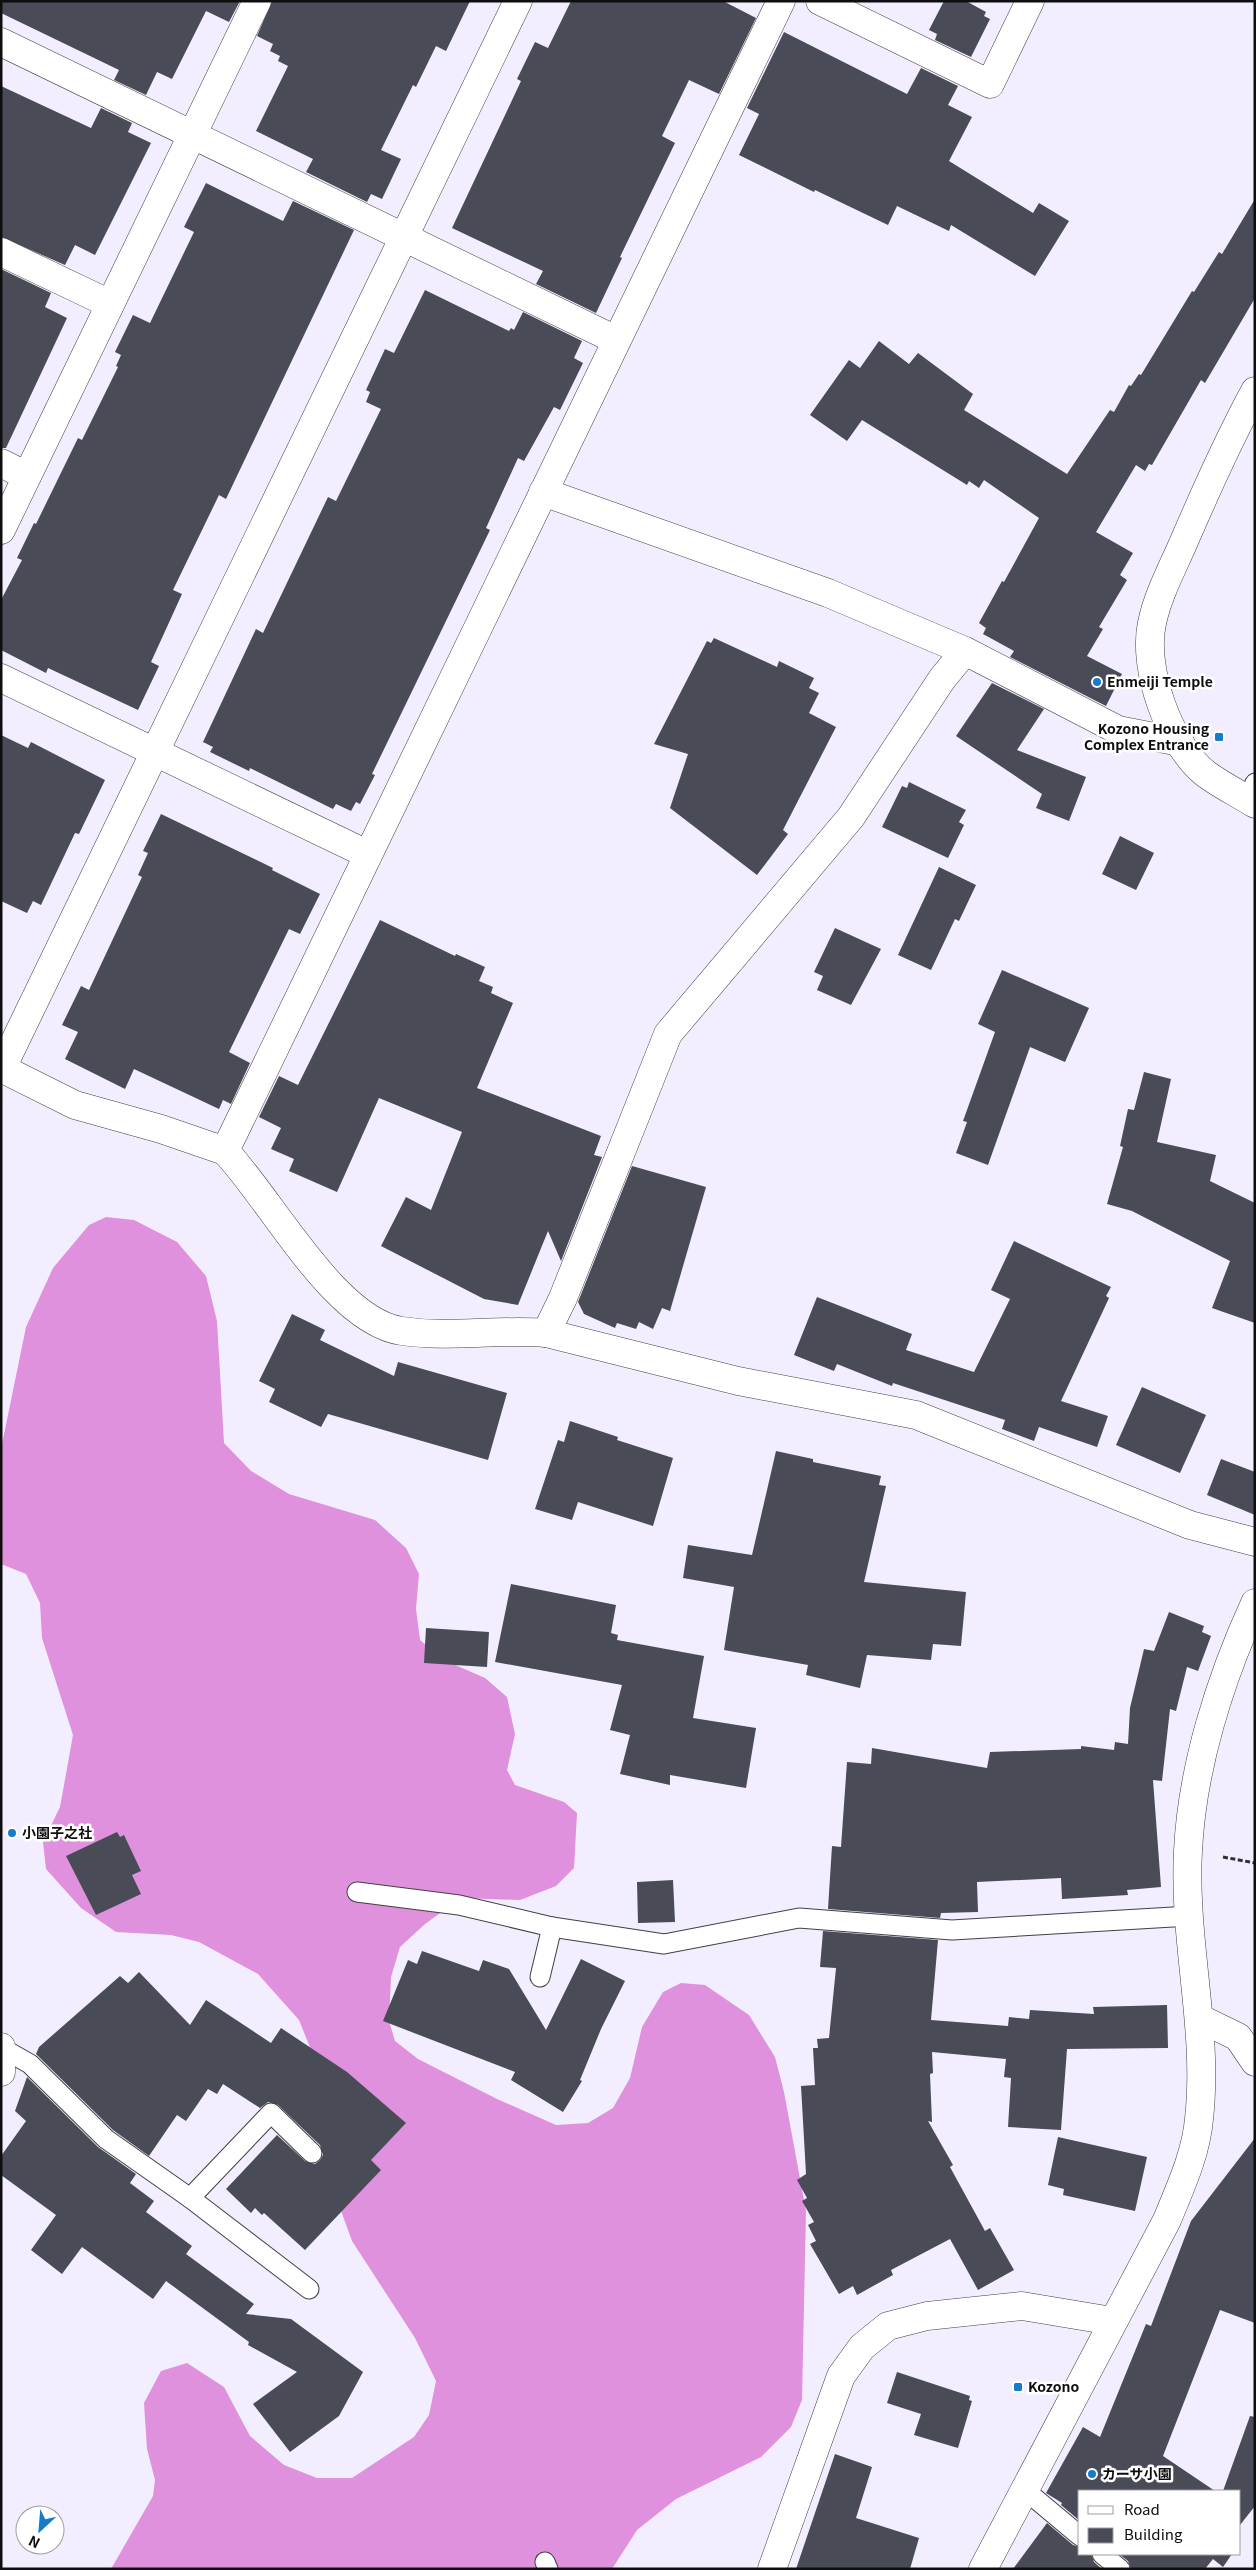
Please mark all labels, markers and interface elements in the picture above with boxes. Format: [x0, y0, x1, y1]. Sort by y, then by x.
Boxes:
place label: Enmeiji Temple [1107, 671, 1213, 691]
marker: Enmeiji Temple [1091, 676, 1103, 688]
place label: Kozono Housing Complex Entrance [1084, 718, 1210, 754]
marker: Kozono Housing Complex Entrance [1213, 731, 1225, 743]
place label: 小園子之社 [22, 1822, 92, 1842]
marker: 小園子之社 [6, 1827, 18, 1839]
place label: Kozono [1028, 2376, 1079, 2396]
marker: Kozono [1012, 2381, 1024, 2393]
place label: カーサ小園 [1102, 2463, 1172, 2483]
marker: カーサ小園 [1086, 2468, 1098, 2480]
legend [1078, 2490, 1241, 2555]
text: Road [1124, 2498, 1160, 2519]
north arrow [15, 2505, 65, 2555]
text: Building [1124, 2523, 1183, 2544]
text: N [25, 2531, 43, 2554]

